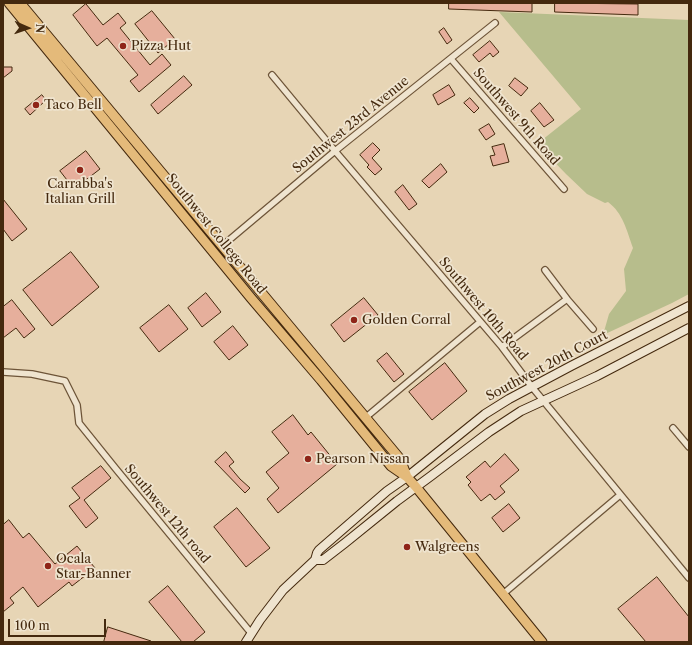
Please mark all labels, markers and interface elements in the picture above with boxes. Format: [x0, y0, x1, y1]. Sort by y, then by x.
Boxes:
north arrow [8, 8, 48, 48]
text: N [33, 23, 47, 33]
place label: Pizza Hut [131, 38, 191, 54]
marker: Pizza Hut [118, 41, 128, 51]
street label: Southwest 9th Road [470, 65, 562, 169]
street label: Southwest 23rd Avenue [290, 73, 412, 177]
place label: Taco Bell [44, 97, 102, 113]
marker: Taco Bell [31, 100, 41, 110]
marker: Carrabba's Italian Grill [75, 165, 85, 175]
street label: Southwest College Road [163, 171, 269, 297]
place label: Carrabba's Italian Grill [45, 176, 115, 207]
street label: Southwest 10th Road [435, 254, 531, 364]
place label: Golden Corral [362, 312, 451, 328]
marker: Golden Corral [349, 315, 359, 325]
street label: Southwest 20th Court [484, 327, 610, 405]
place label: Pearson Nissan [316, 451, 410, 467]
marker: Pearson Nissan [303, 454, 313, 464]
street label: Southwest 12th road [121, 461, 213, 567]
place label: Walgreens [415, 539, 479, 555]
marker: Walgreens [402, 542, 412, 552]
place label: Ocala Star-Banner [56, 551, 131, 582]
marker: Ocala Star-Banner [43, 561, 53, 571]
scale bar [10, 611, 108, 637]
text: 100 m [15, 618, 50, 633]

